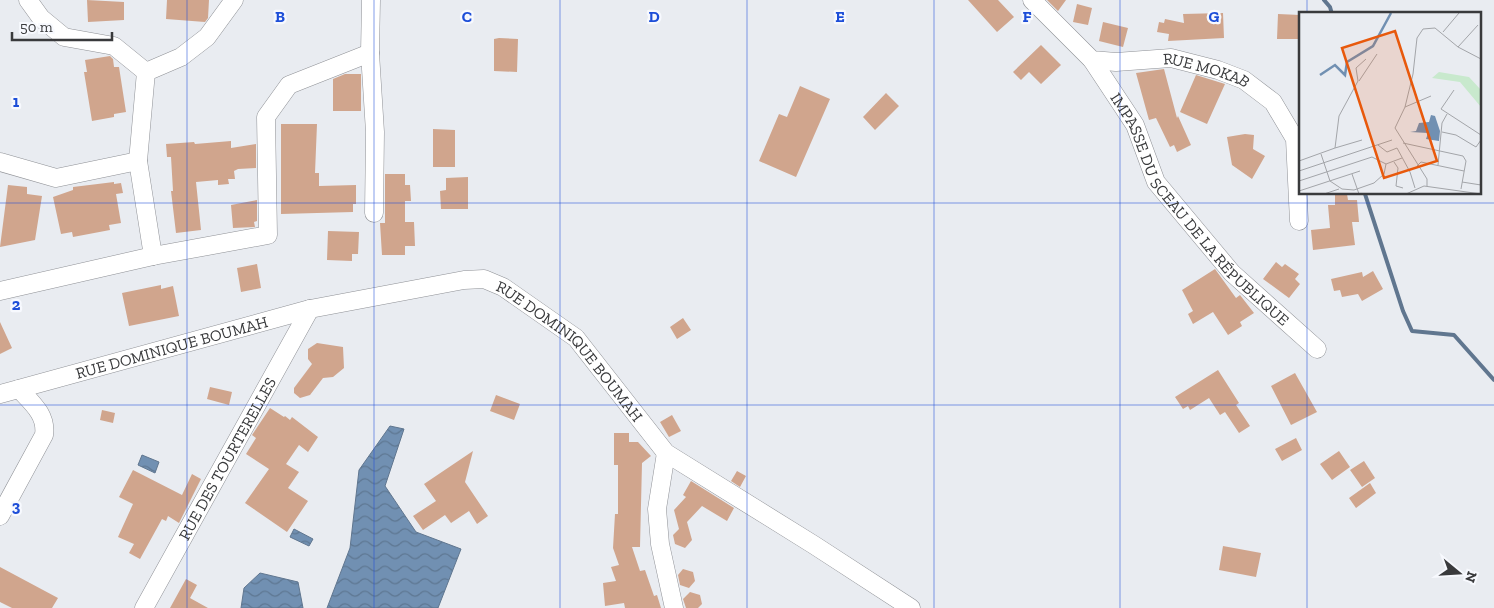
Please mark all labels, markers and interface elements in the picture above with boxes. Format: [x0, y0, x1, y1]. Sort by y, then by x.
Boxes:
text: B [275, 7, 285, 26]
text: C [462, 7, 472, 26]
text: D [648, 7, 660, 26]
text: E [835, 7, 845, 26]
text: F [1022, 7, 1032, 26]
text: G [1209, 7, 1220, 26]
scale bar [12, 10, 112, 42]
inset map [1299, 12, 1482, 195]
text: 50 m [20, 18, 53, 36]
street label: RUE MOKAB [1162, 48, 1254, 91]
street label: IMPASSE DU SCEAU DE LA RÉPUBLIQUE [1107, 89, 1293, 329]
text: 1 [13, 92, 20, 111]
street label: RUE DOMINIQUE BOUMAH [494, 276, 647, 425]
text: 2 [12, 295, 21, 314]
street label: RUE DOMINIQUE BOUMAH [73, 312, 270, 382]
street label: RUE DES TOURTERELLES [174, 374, 280, 543]
text: 3 [12, 497, 21, 516]
north arrow [1434, 548, 1484, 598]
text: N [1461, 569, 1481, 585]

